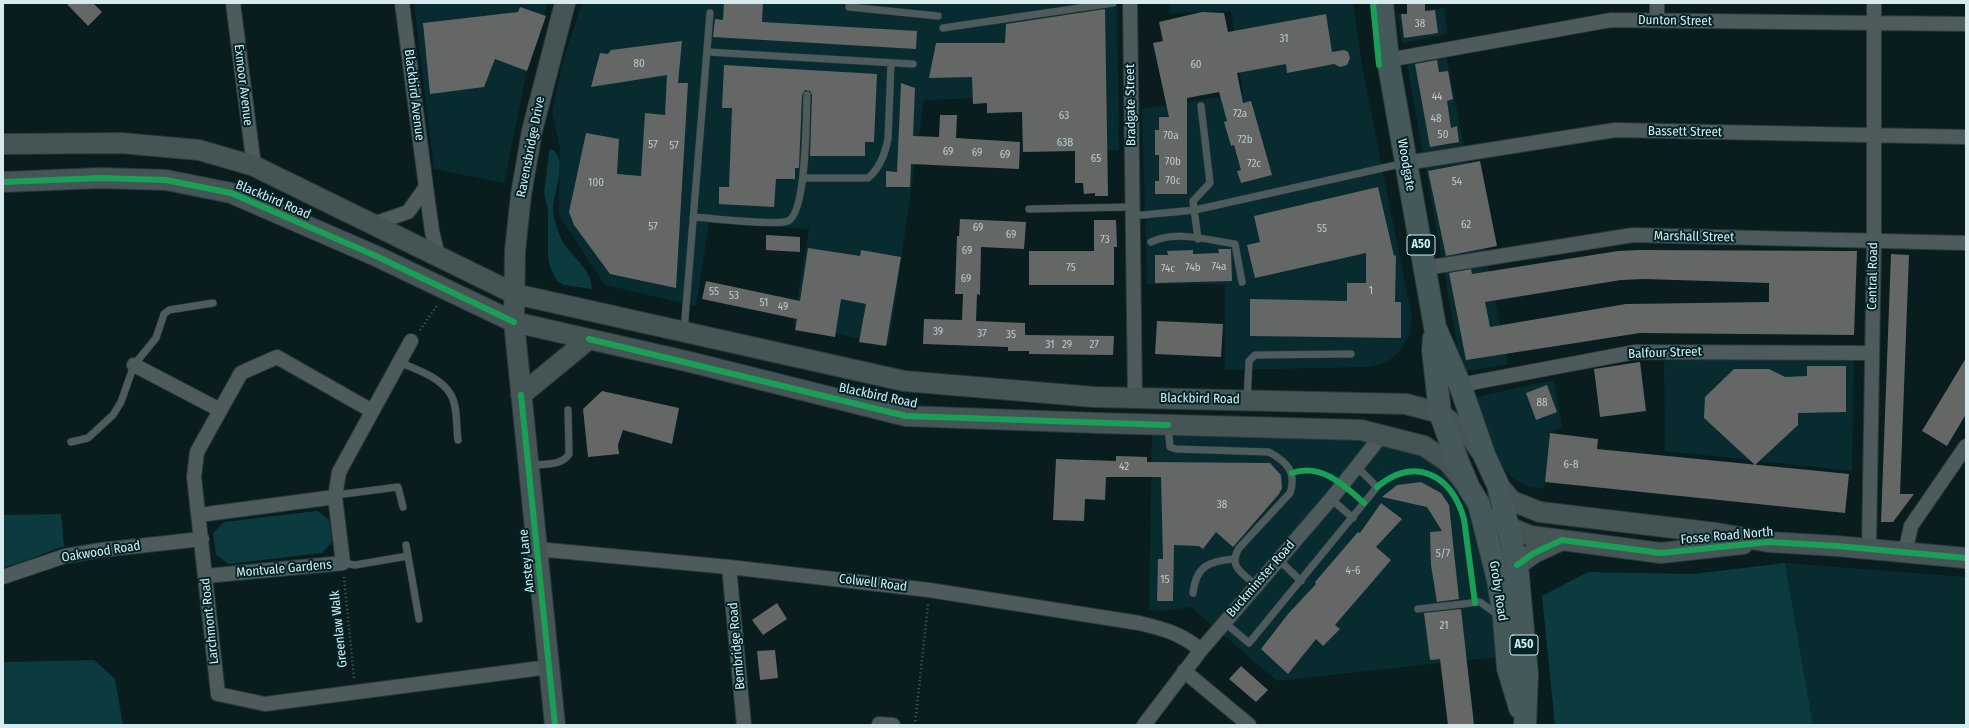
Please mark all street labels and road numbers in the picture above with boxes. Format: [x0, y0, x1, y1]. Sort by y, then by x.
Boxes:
street label: Dunton Street [1638, 13, 1712, 29]
street label: Exmoor Avenue [230, 43, 256, 127]
street label: Blackbird Avenue [401, 48, 427, 142]
street label: Bradgate Street [1122, 64, 1140, 146]
street label: Ravensbridge Drive [514, 95, 548, 199]
street label: Bassett Street [1648, 124, 1722, 140]
street label: Woodgate [1394, 138, 1418, 192]
street label: Blackbird Road [233, 177, 313, 223]
street label: Marshall Street [1654, 228, 1734, 246]
road number: A50 [1407, 235, 1435, 255]
street label: Central Road [1865, 242, 1881, 310]
street label: Balfour Street [1628, 344, 1702, 362]
street label: Blackbird Road [837, 380, 919, 412]
street label: Blackbird Road [1160, 391, 1240, 407]
street label: Fosse Road North [1680, 524, 1774, 548]
street label: Anstey Lane [516, 528, 538, 594]
street label: Oakwood Road [60, 538, 142, 566]
street label: Buckminster Road [1224, 538, 1298, 620]
street label: Montvale Gardens [236, 557, 332, 581]
street label: Groby Road [1486, 560, 1510, 622]
street label: Colwell Road [838, 571, 908, 595]
street label: Larchmont Road [198, 577, 222, 665]
street label: Greenlaw Walk [327, 590, 351, 668]
street label: Bembridge Road [725, 602, 749, 690]
road number: A50 [1510, 635, 1538, 655]

